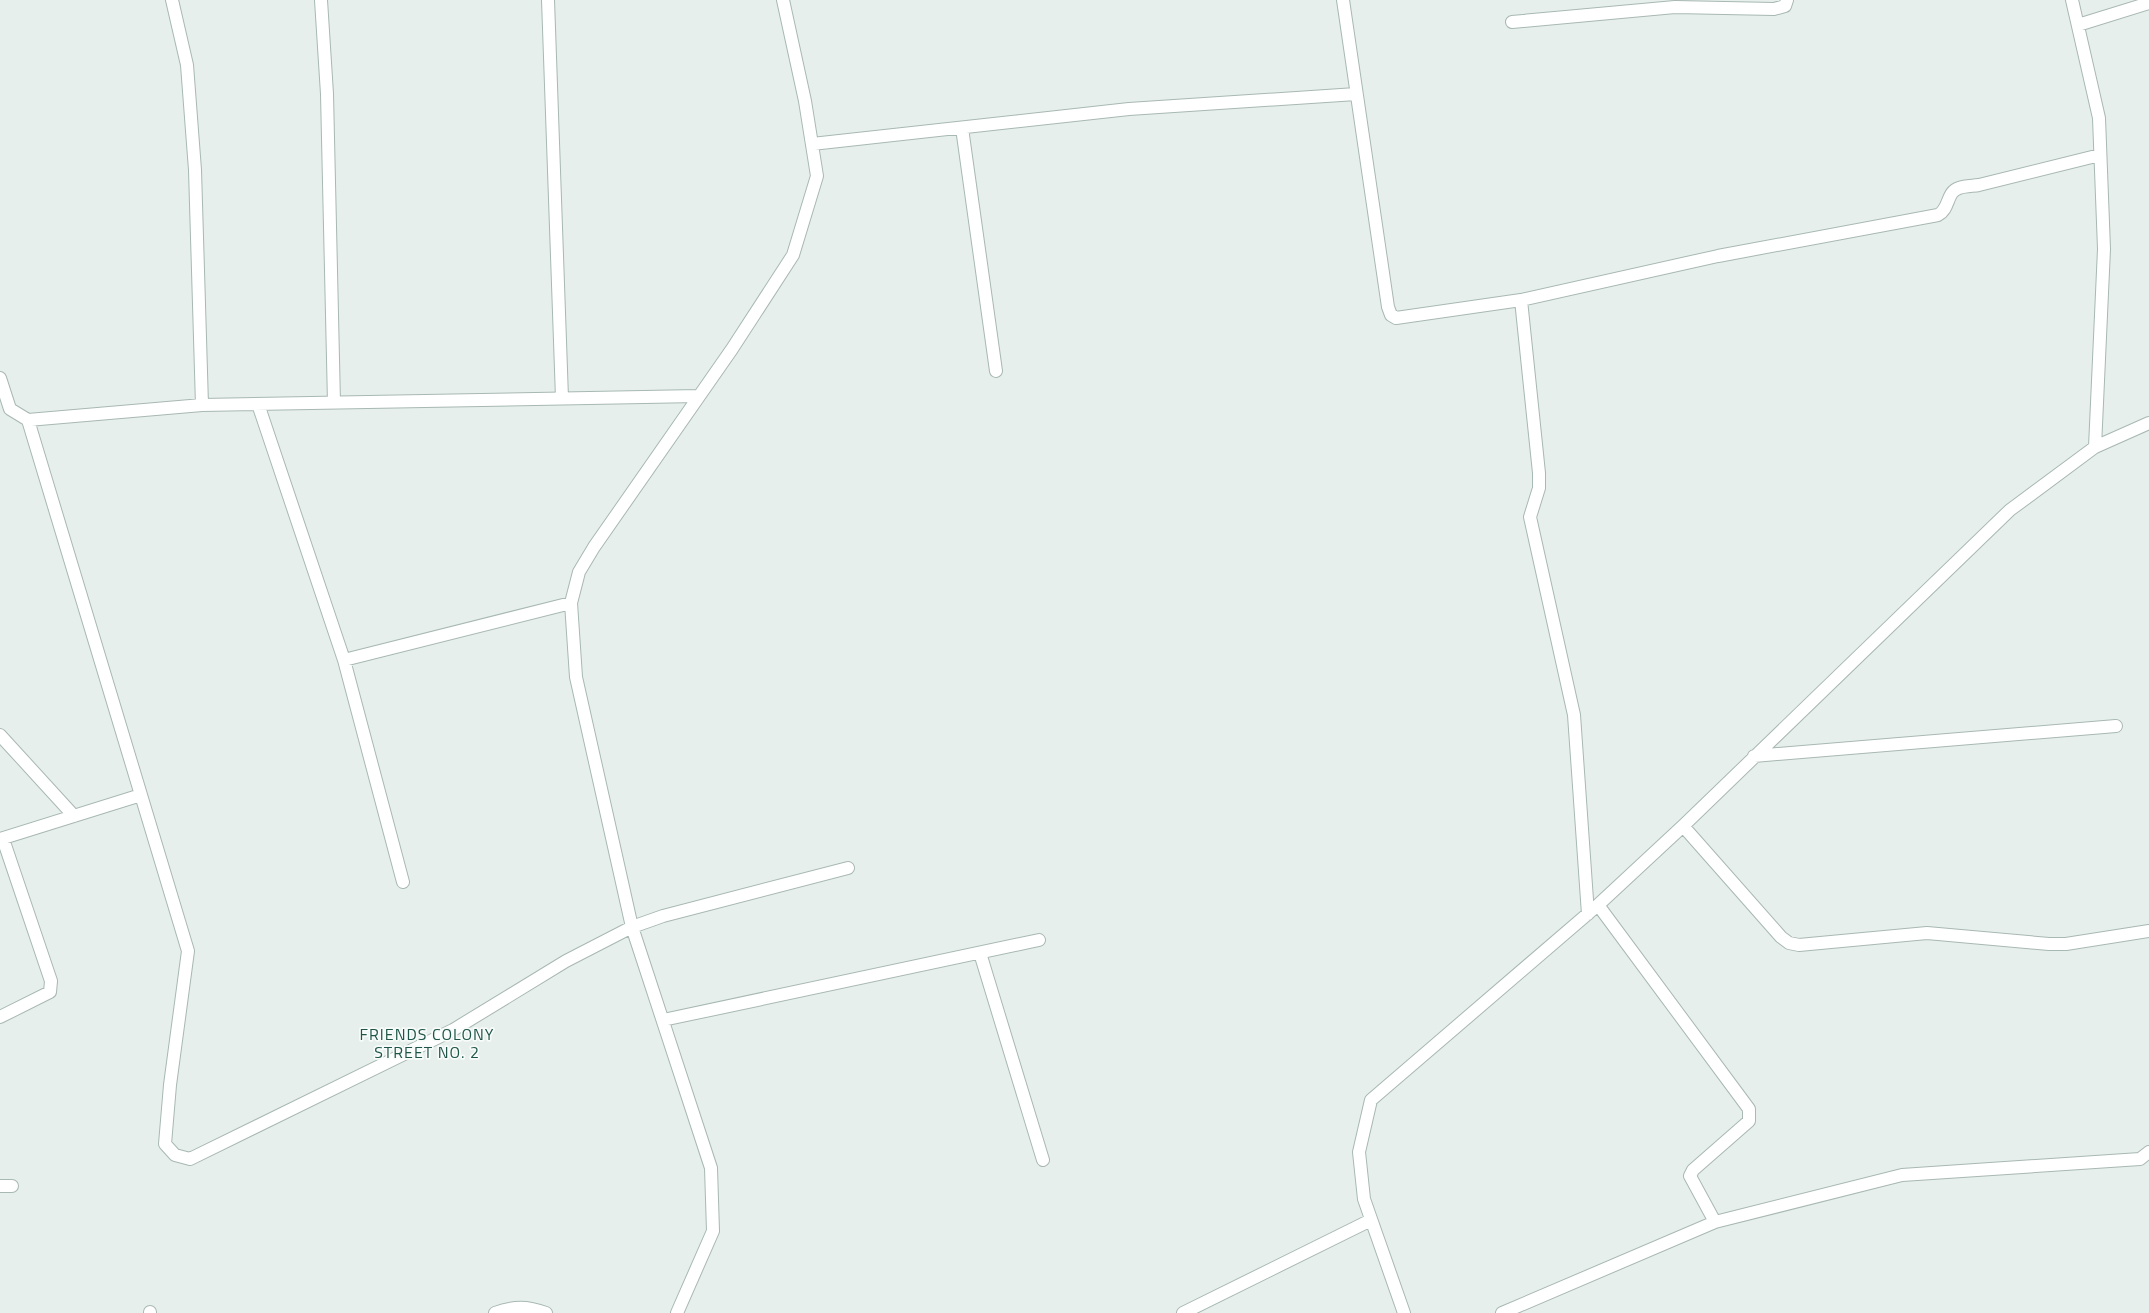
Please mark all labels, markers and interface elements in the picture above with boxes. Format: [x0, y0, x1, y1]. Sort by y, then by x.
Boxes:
district label: FRIENDS COLONY STREET NO. 2 [360, 1022, 494, 1064]

